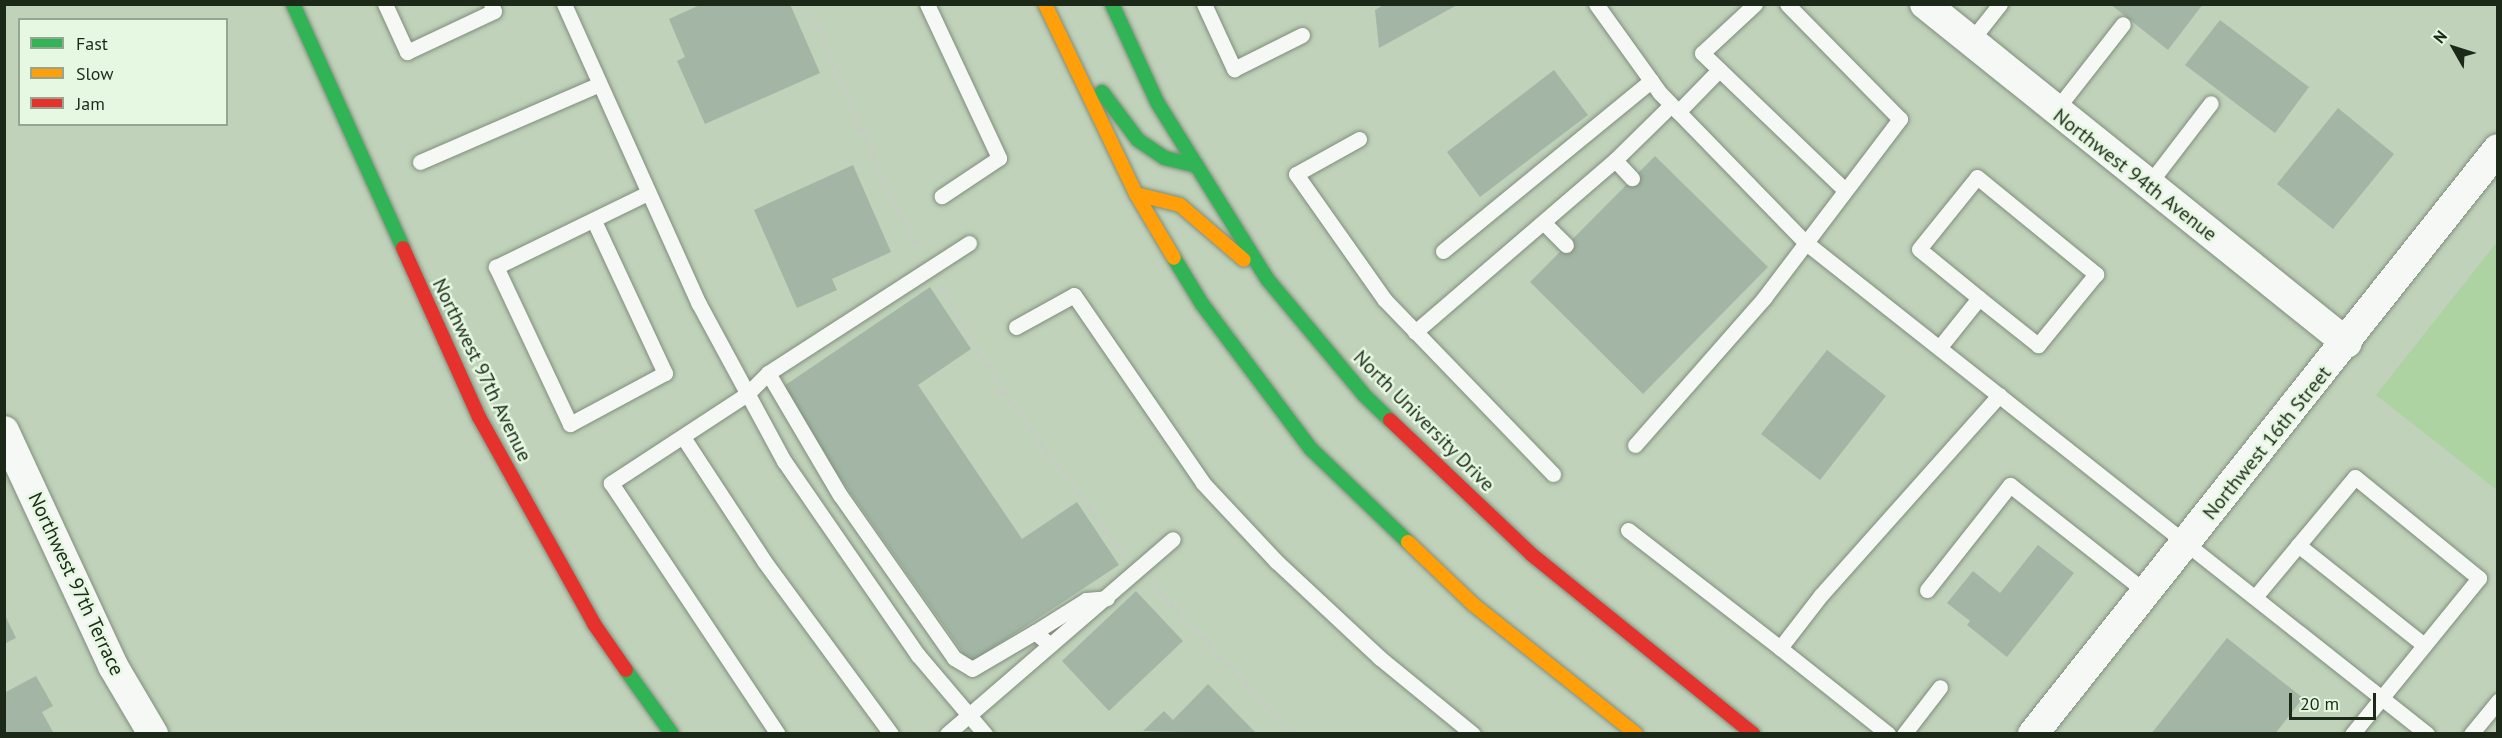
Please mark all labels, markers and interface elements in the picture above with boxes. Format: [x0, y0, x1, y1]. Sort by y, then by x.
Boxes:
legend [18, 18, 228, 126]
north arrow [2424, 18, 2484, 78]
text: N [2429, 26, 2451, 47]
text: Fast [76, 32, 108, 55]
text: Slow [76, 62, 114, 85]
text: Jam [76, 92, 105, 115]
street label: Northwest 94th Avenue [2048, 103, 2222, 247]
street label: Northwest 97th Avenue [427, 274, 537, 466]
street label: North University Drive [1348, 345, 1500, 497]
street label: Northwest 16th Street [2198, 361, 2336, 525]
street label: Northwest 97th Terrace [23, 488, 129, 680]
scale bar [2292, 681, 2379, 719]
text: 20 m [2300, 692, 2339, 715]

